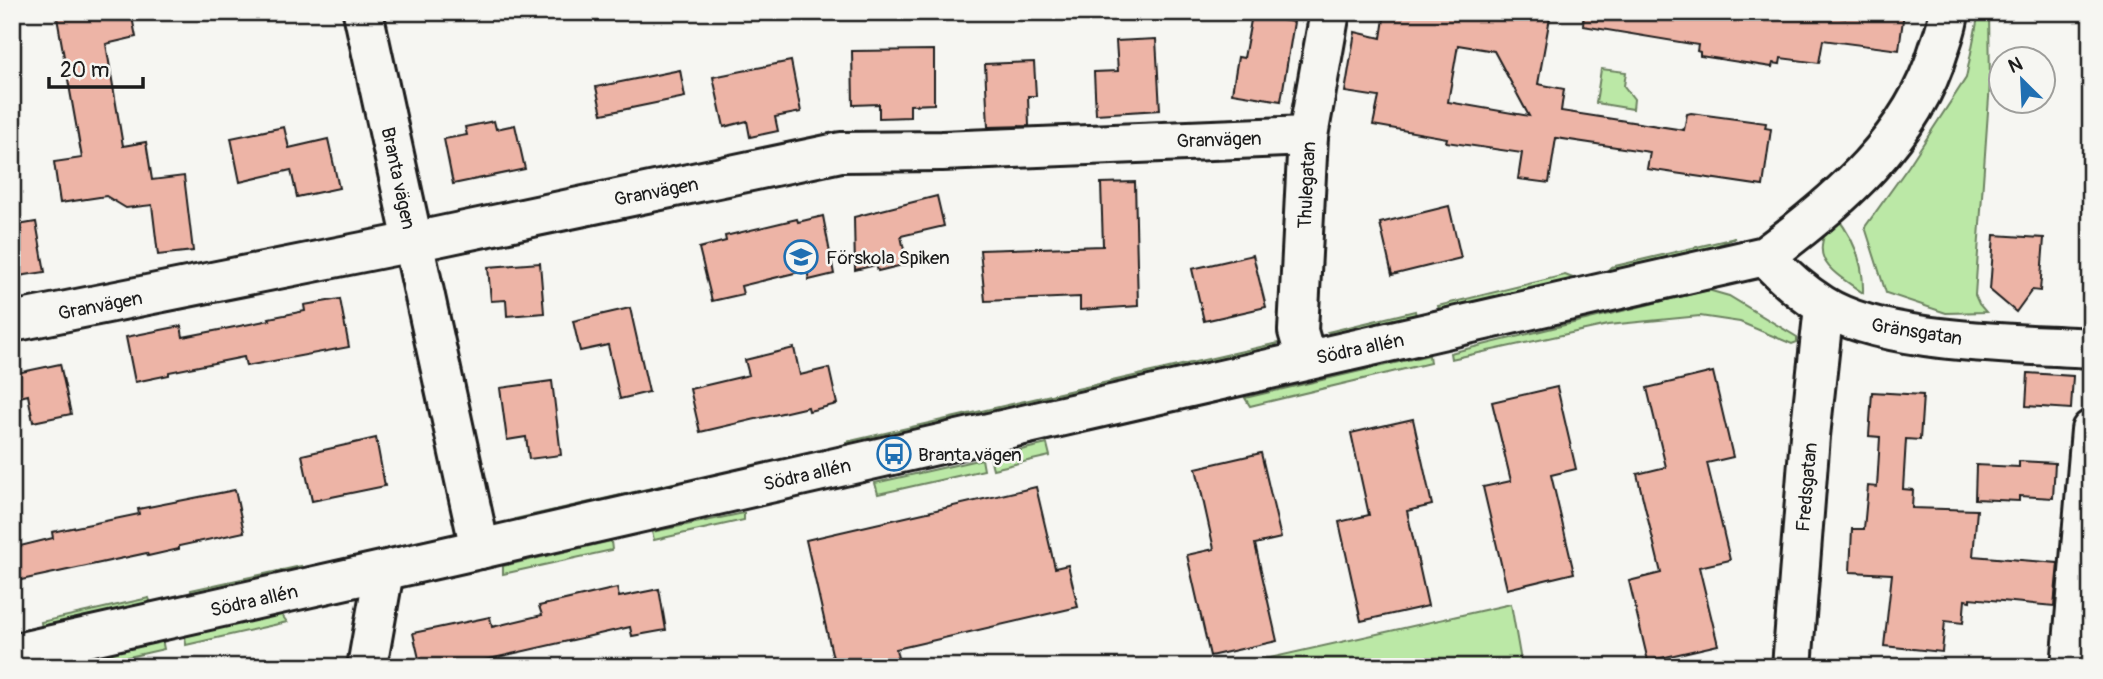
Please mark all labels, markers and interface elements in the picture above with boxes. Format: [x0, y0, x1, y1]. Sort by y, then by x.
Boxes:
scale bar [49, 46, 144, 90]
north arrow [1988, 46, 2058, 116]
text: N [2005, 52, 2026, 79]
text: 20 m [60, 57, 109, 84]
street label: Branta vägen [375, 125, 421, 232]
street label: Granvägen [1176, 127, 1262, 153]
street label: Thulegatan [1293, 141, 1321, 229]
street label: Granvägen [612, 172, 700, 212]
school or university icon: Förskola Spiken [782, 238, 820, 276]
place label: Förskola Spiken [826, 246, 950, 270]
street label: Granvägen [56, 286, 144, 326]
street label: Gränsgatan [1870, 313, 1964, 351]
street label: Södra allén [1314, 328, 1406, 370]
bus stop icon: Branta vägen [875, 435, 913, 473]
street label: Fredsgatan [1791, 441, 1823, 533]
place label: Branta vägen [918, 443, 1022, 467]
street label: Södra allén [761, 453, 853, 497]
street label: Södra allén [208, 579, 300, 623]

